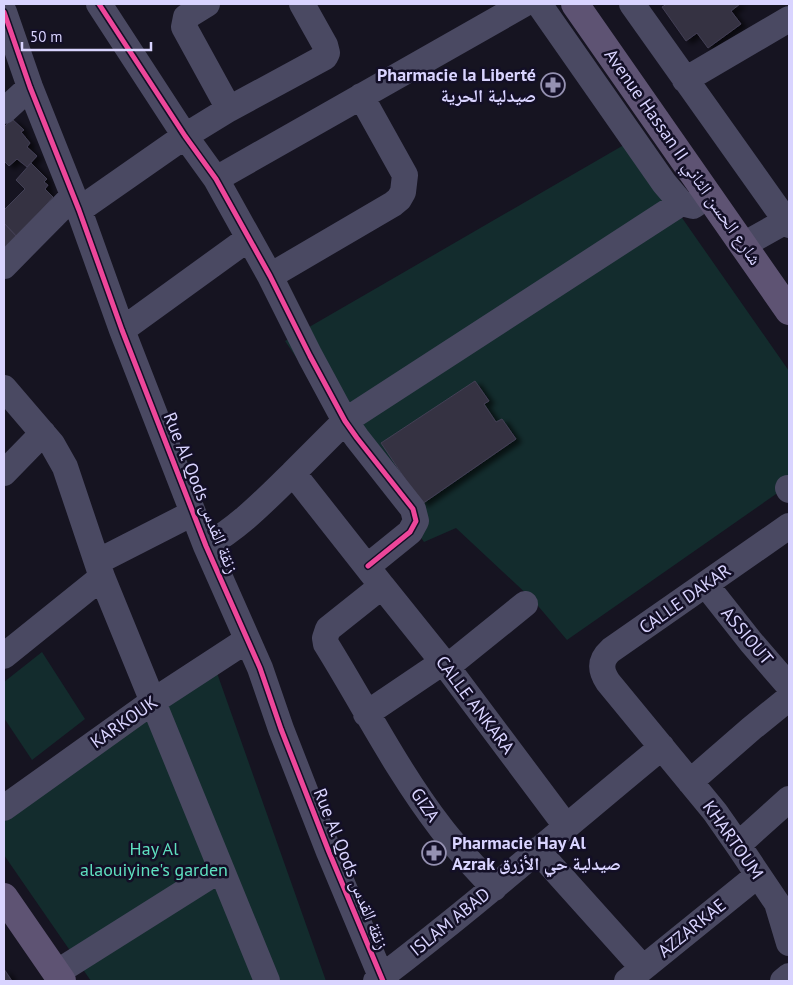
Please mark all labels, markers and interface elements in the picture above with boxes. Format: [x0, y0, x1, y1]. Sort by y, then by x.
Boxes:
scale bar [22, 20, 151, 52]
text: 50 m [30, 27, 63, 46]
street label: Avenue Hassan II شارع الحسن الثاني [597, 44, 767, 271]
place label: Pharmacie la Liberté صيدلية الحرية [377, 63, 536, 107]
pharmacy icon: Pharmacie la Liberté صيدلية الحرية [540, 72, 566, 98]
street label: Rue Al Qods زنقة القدس [159, 409, 244, 577]
street label: CALLE DAKAR [634, 558, 735, 639]
street label: ASSIOUT [716, 602, 778, 669]
street label: CALLE ANKARA [431, 651, 520, 759]
street label: KARKOUK [86, 690, 162, 753]
street label: GIZA [406, 783, 445, 827]
street label: Rue Al Qods زنقة القدس [309, 785, 394, 953]
street label: KHARTOUM [698, 796, 769, 883]
place label: Pharmacie Hay Al Azrak صيدلية حي الأزرق [452, 831, 621, 878]
park label: Hay Al alaouiyine's garden [80, 837, 228, 881]
pharmacy icon: Pharmacie Hay Al Azrak صيدلية حي الأزرق [421, 840, 447, 866]
street label: ISLAM ABAD [405, 882, 494, 961]
street label: AZZARKAE [653, 893, 730, 962]

